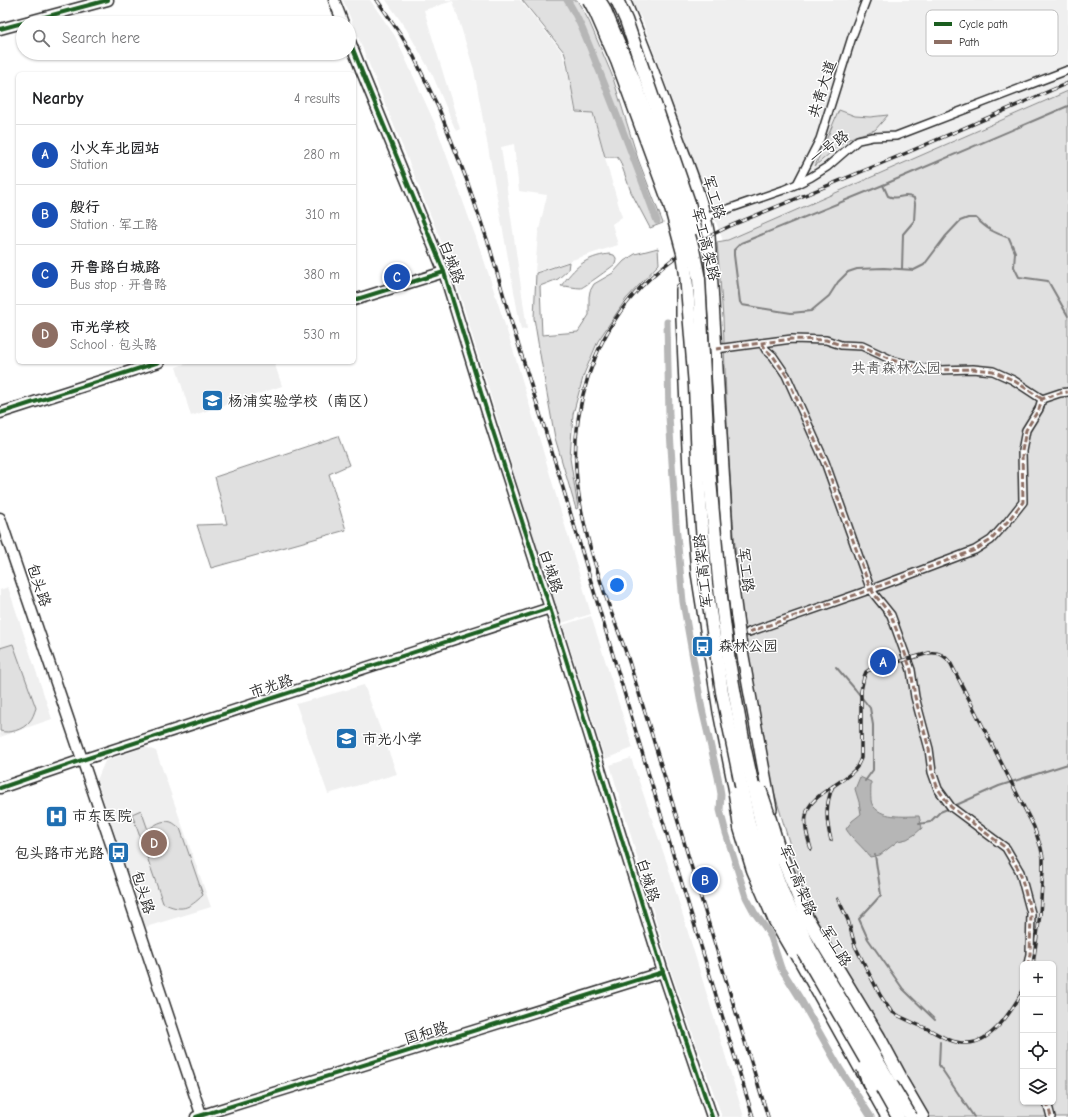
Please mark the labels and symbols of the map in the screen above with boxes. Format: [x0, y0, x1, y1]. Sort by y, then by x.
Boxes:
legend [926, 10, 1058, 56]
text: Cycle path [959, 18, 1008, 31]
text: Path [959, 36, 980, 49]
street label: 共青大道 [804, 58, 840, 120]
street label: 一号路 [806, 126, 852, 168]
street label: 军工路 [699, 173, 729, 221]
street label: 军工高架路 [688, 205, 724, 283]
street label: 白城路 [436, 238, 468, 286]
pin: C [384, 262, 410, 292]
park label: 共青森林公园 [851, 359, 941, 377]
school or university icon: 杨浦实验学校（南区） [199, 388, 225, 414]
place label: 杨浦实验学校（南区） [228, 392, 378, 410]
street label: 军工高架路 [690, 533, 716, 609]
street label: 白城路 [535, 547, 567, 595]
street label: 军工路 [734, 547, 758, 593]
street label: 包头路 [23, 561, 55, 609]
your location [607, 575, 627, 595]
bus stop icon: 森林公园 [689, 633, 715, 659]
place label: 森林公园 [718, 637, 778, 655]
pin: A [870, 647, 896, 677]
street label: 市光路 [247, 670, 295, 702]
school or university icon: 市光小学 [333, 726, 359, 752]
place label: 市光小学 [362, 730, 422, 748]
hospital icon: 市东医院 [44, 803, 70, 829]
place label: 市东医院 [72, 807, 132, 825]
pin: D [141, 828, 167, 858]
bus stop icon: 包头路市光路 [106, 840, 132, 866]
street label: 军工高架路 [776, 842, 820, 918]
place label: 包头路市光路 [14, 844, 104, 862]
street label: 白城路 [633, 856, 663, 904]
pin: B [692, 865, 718, 895]
street label: 包头路 [127, 868, 159, 916]
street label: 军工路 [817, 922, 855, 970]
street label: 国和路 [402, 1018, 450, 1048]

